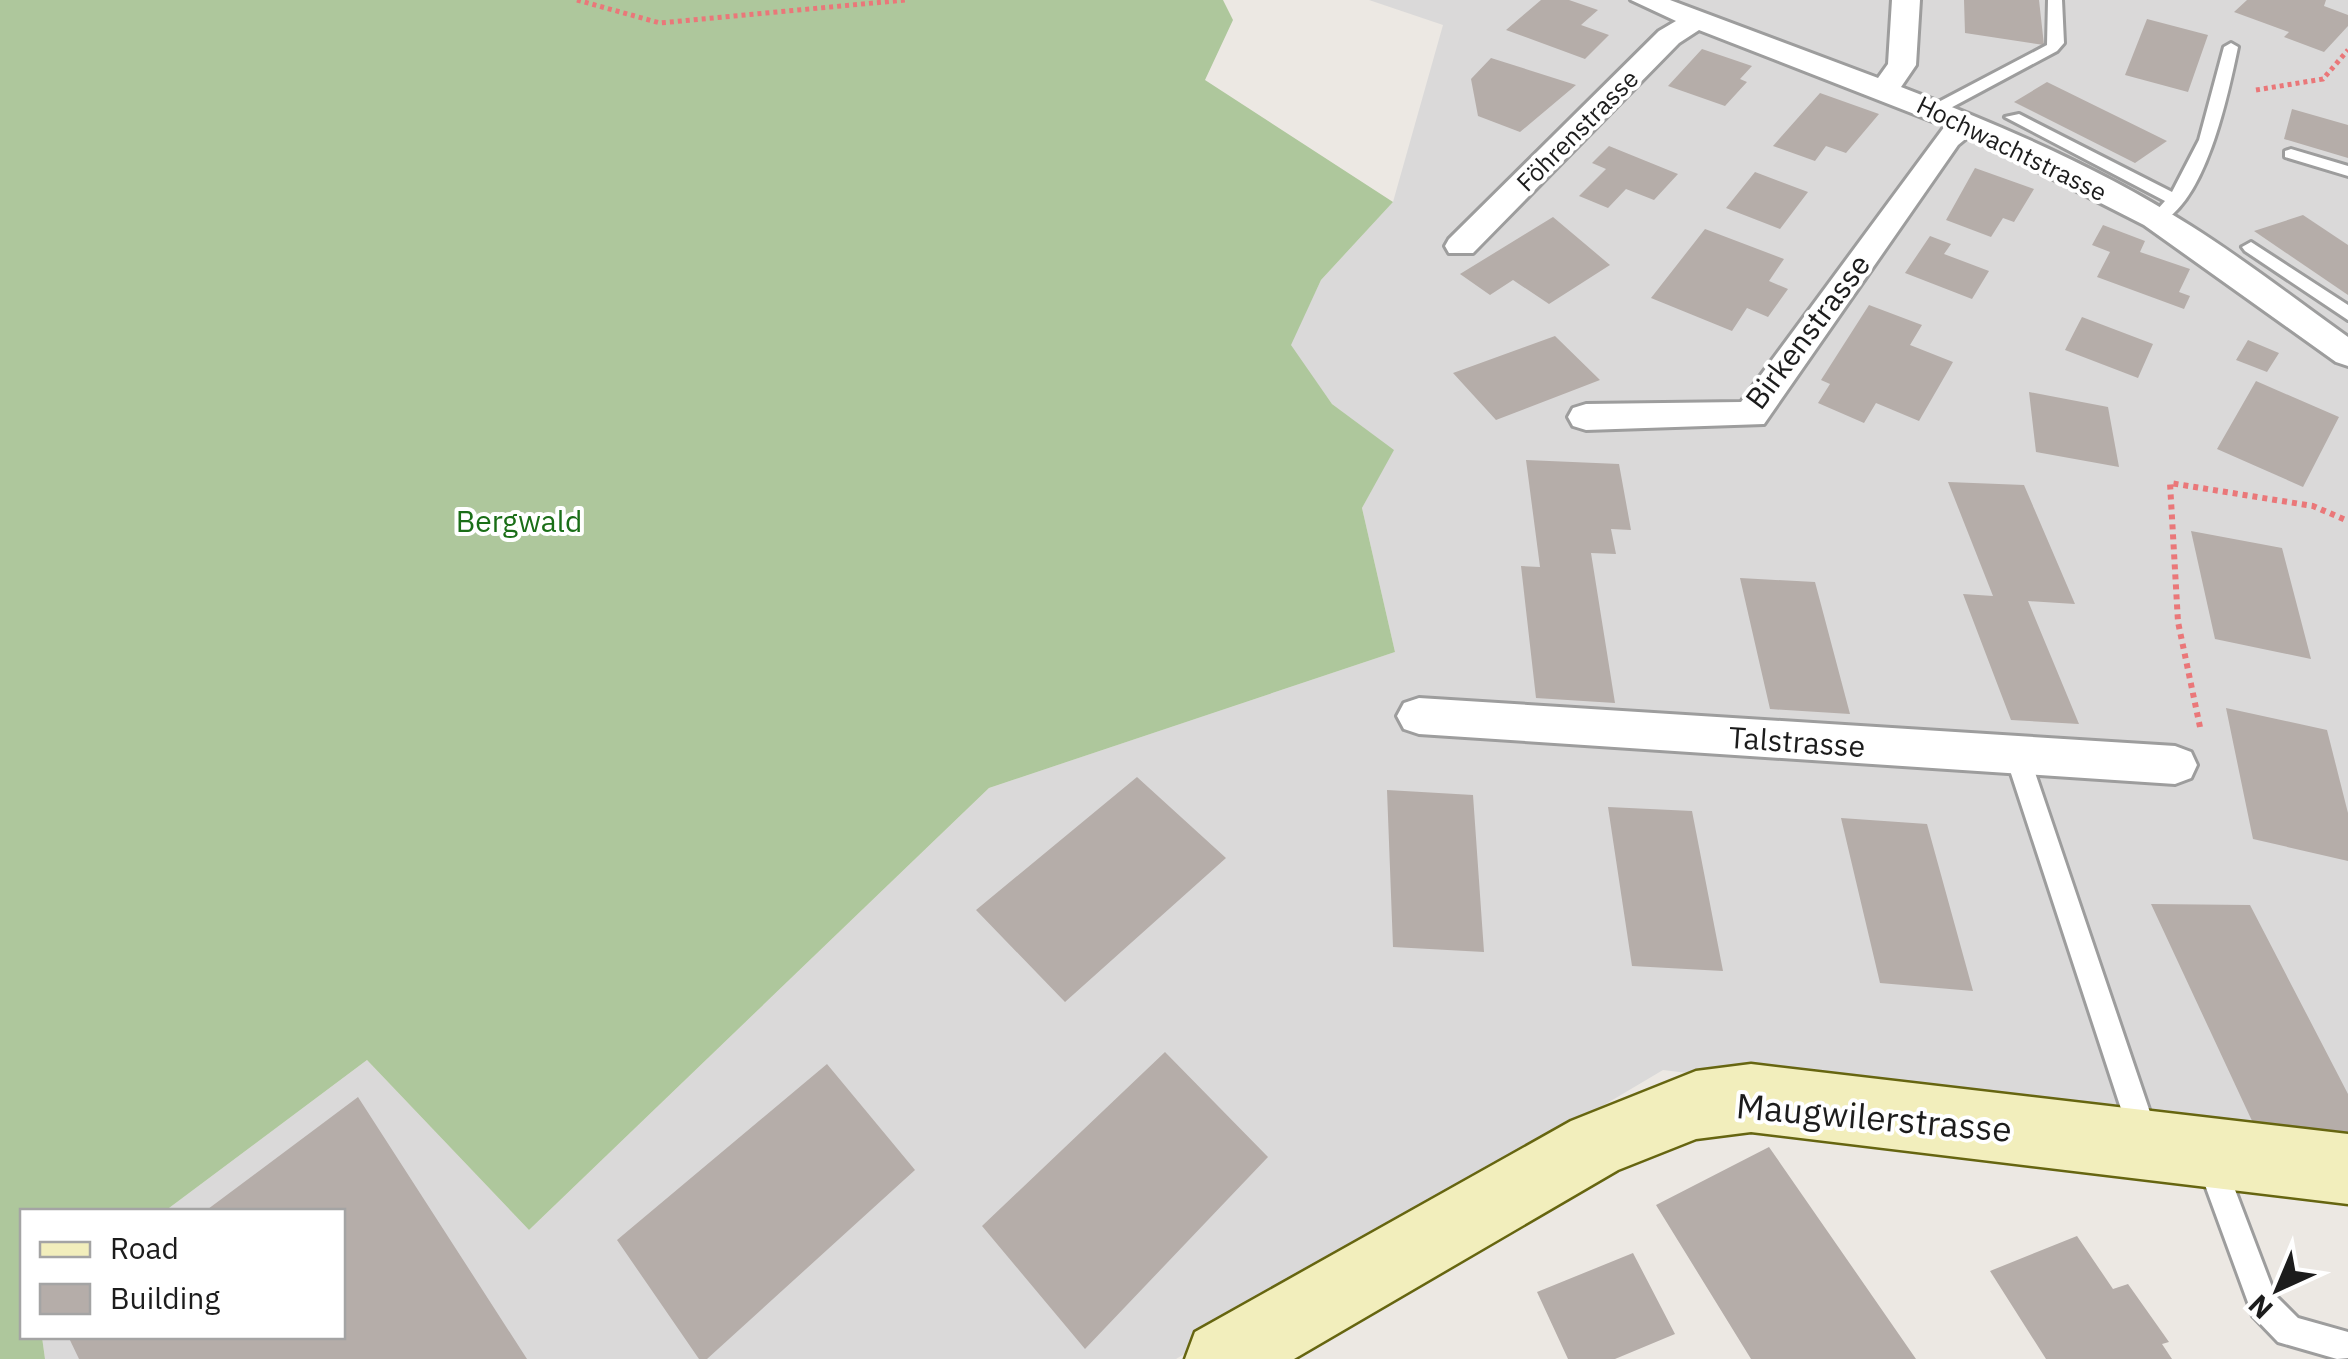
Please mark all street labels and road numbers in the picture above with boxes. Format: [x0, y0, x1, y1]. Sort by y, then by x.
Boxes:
street label: Föhrenstrasse [1509, 62, 1645, 198]
street label: Hochwachtstrasse [1912, 88, 2112, 208]
street label: Birkenstrasse [1736, 246, 1878, 416]
street label: Talstrasse [1728, 717, 1866, 765]
street label: Maugwilerstrasse [1734, 1082, 2014, 1152]

